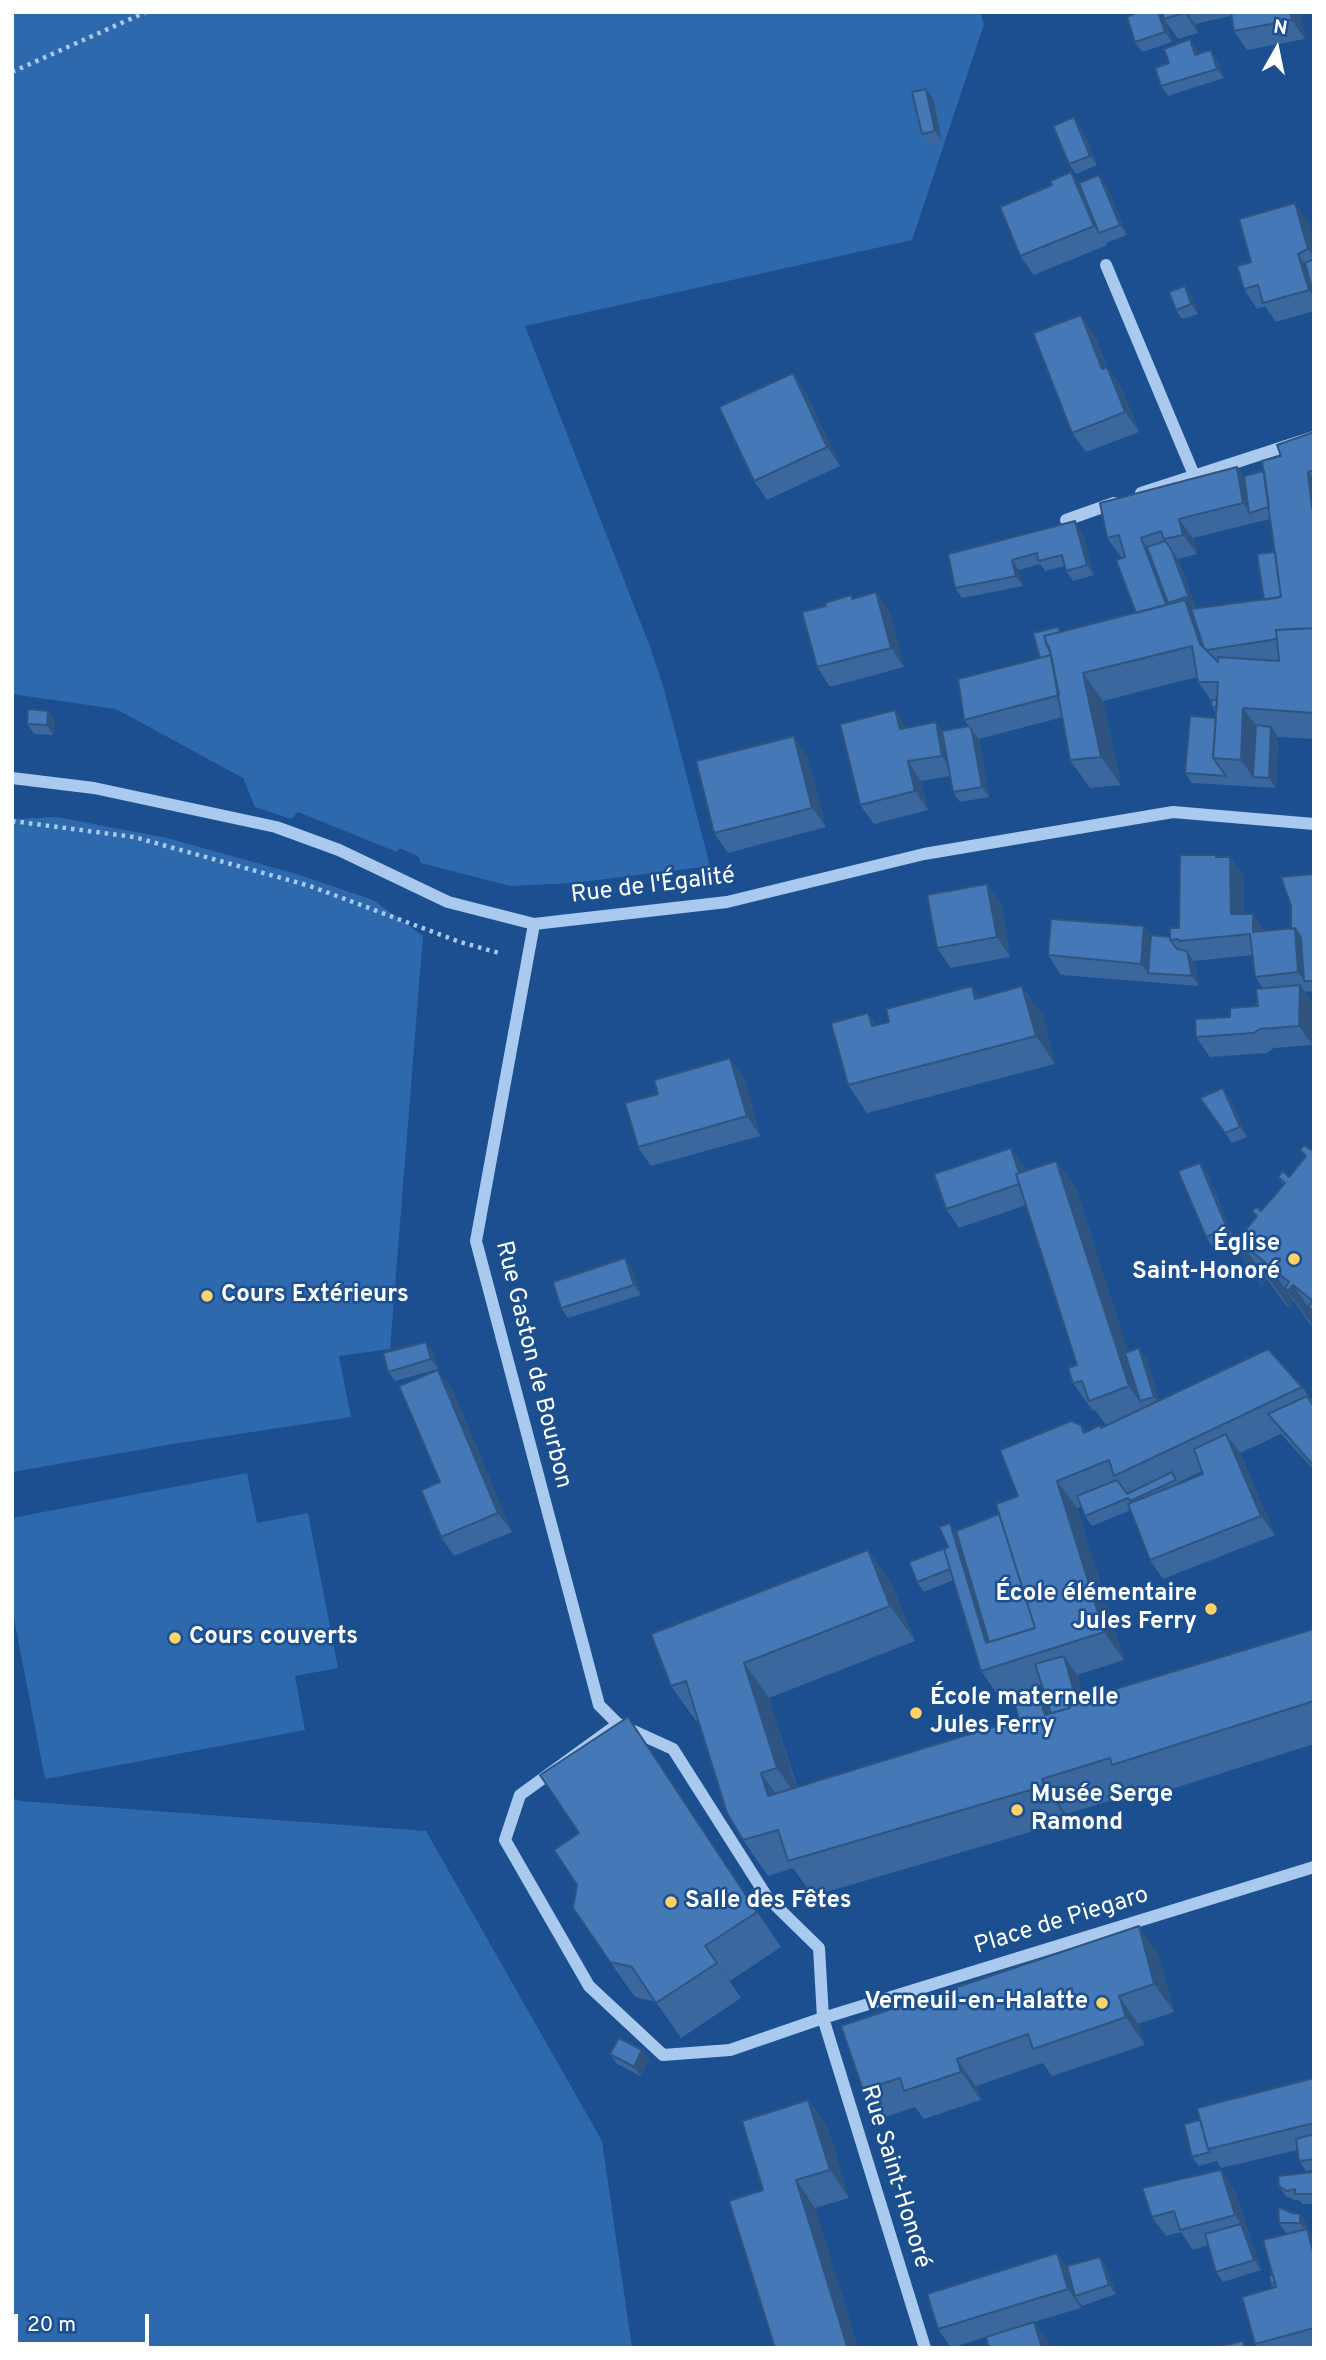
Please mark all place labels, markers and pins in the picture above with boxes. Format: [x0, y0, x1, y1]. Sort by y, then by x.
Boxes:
place label: Église Saint-Honoré [1132, 1231, 1280, 1287]
marker: Église Saint-Honoré [1286, 1251, 1302, 1267]
place label: Cours Extérieurs [221, 1282, 409, 1310]
marker: Cours Extérieurs [199, 1288, 215, 1304]
place label: École élémentaire Jules Ferry [996, 1581, 1197, 1637]
marker: École élémentaire Jules Ferry [1203, 1601, 1219, 1617]
place label: Cours couverts [189, 1624, 358, 1652]
marker: Cours couverts [167, 1630, 183, 1646]
place label: École maternelle Jules Ferry [930, 1685, 1119, 1741]
marker: École maternelle Jules Ferry [908, 1705, 924, 1721]
place label: Musée Serge Ramond [1031, 1782, 1173, 1838]
marker: Musée Serge Ramond [1009, 1802, 1025, 1818]
place label: Salle des Fêtes [685, 1888, 852, 1916]
marker: Salle des Fêtes [663, 1894, 679, 1910]
place label: Verneuil-en-Halatte [865, 1989, 1088, 2017]
marker: Verneuil-en-Halatte [1094, 1995, 1110, 2011]

